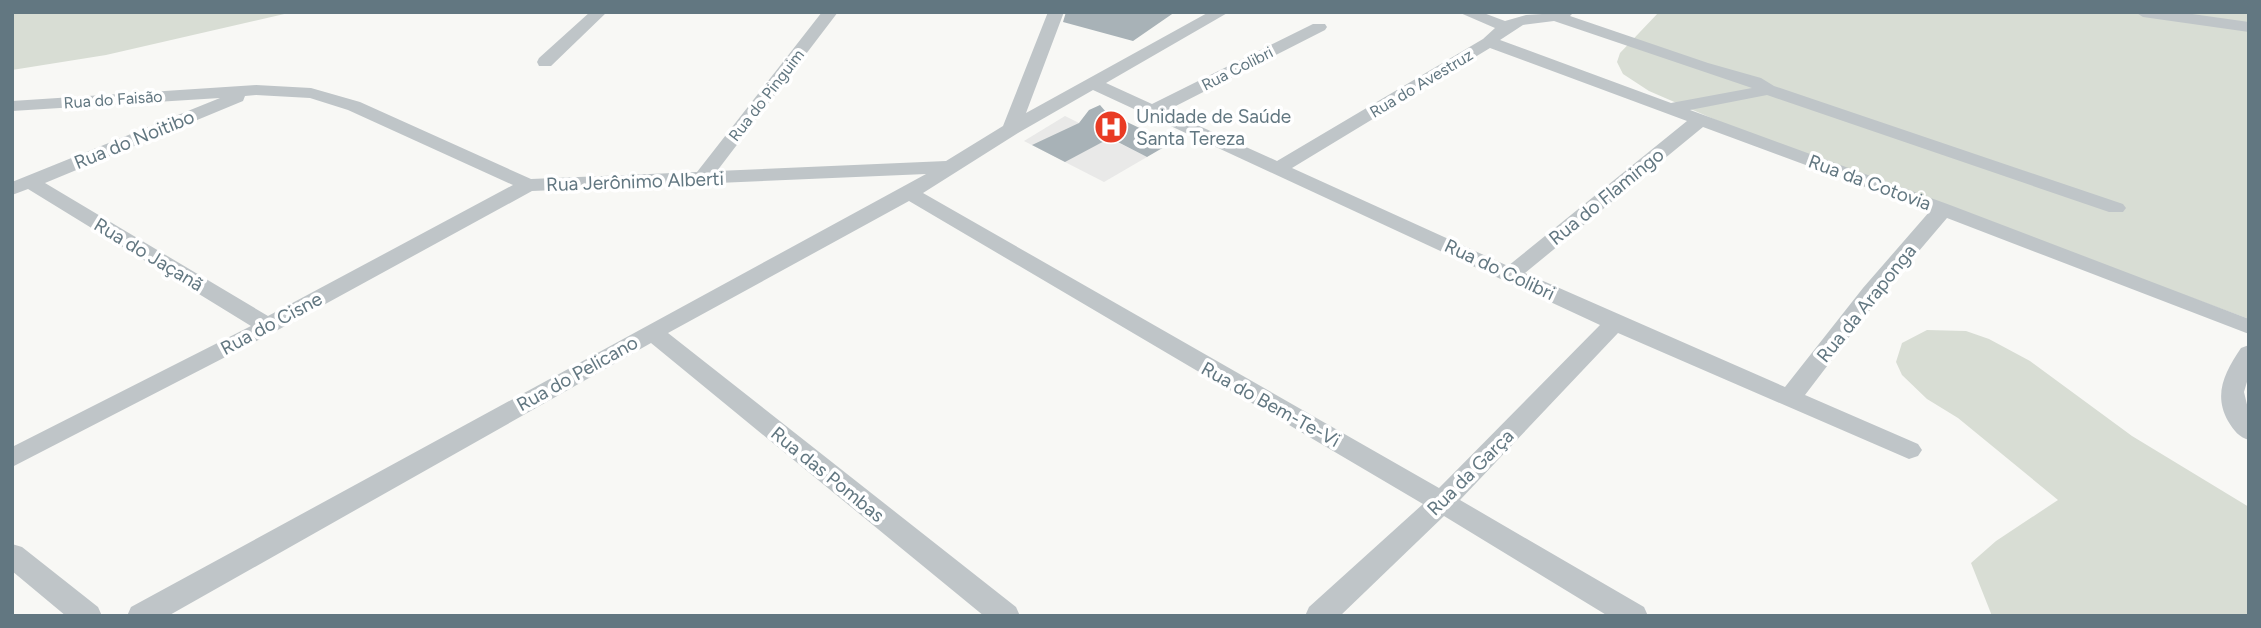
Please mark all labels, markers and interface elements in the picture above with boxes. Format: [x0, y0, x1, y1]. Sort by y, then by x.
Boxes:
street label: Rua Colibri [1198, 42, 1276, 95]
street label: Rua do Avestruz [1366, 45, 1476, 122]
street label: Rua do Pinguim [725, 46, 808, 145]
street label: Rua do Faisão [63, 87, 163, 112]
street label: Rua do Noitibo [71, 105, 198, 174]
place label: Unidade de Saúde Santa Tereza [1136, 105, 1291, 150]
hospital icon: Unidade de Saúde Santa Tereza [1092, 108, 1130, 146]
street label: Rua do Flamingo [1544, 143, 1668, 250]
street label: Rua da Cotovia [1805, 150, 1934, 215]
street label: Rua Jerônimo Alberti [546, 167, 724, 196]
street label: Rua do Jaçanã [90, 213, 208, 296]
street label: Rua do Colibri [1441, 234, 1559, 305]
street label: Rua da Araponga [1812, 240, 1921, 367]
street label: Rua do Cisne [217, 287, 326, 360]
street label: Rua do Pelicano [513, 331, 642, 416]
street label: Rua do Bem-Te-Vi [1197, 357, 1344, 452]
street label: Rua das Pombas [766, 422, 889, 527]
street label: Rua da Garça [1422, 424, 1518, 520]

